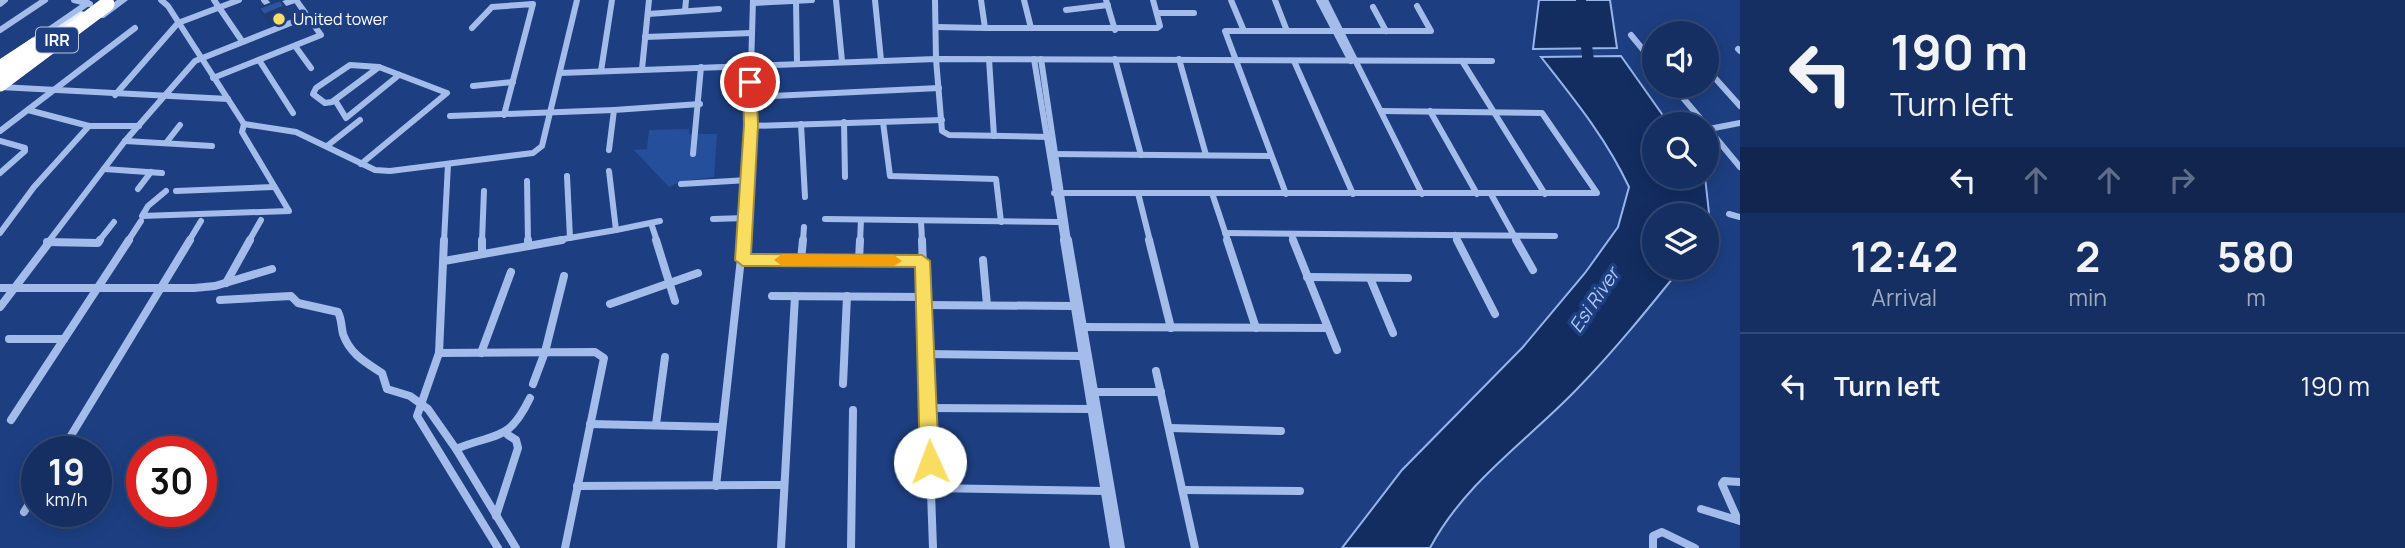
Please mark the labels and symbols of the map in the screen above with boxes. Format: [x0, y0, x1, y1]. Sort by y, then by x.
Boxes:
place label: United tower [293, 8, 388, 30]
marker: United tower [271, 11, 287, 27]
road number: IRR [36, 28, 78, 52]
pin [720, 52, 780, 112]
water label: Esi River [1563, 261, 1626, 337]
position arrow [893, 425, 967, 499]
speed limit sign: 30 [126, 436, 217, 527]

